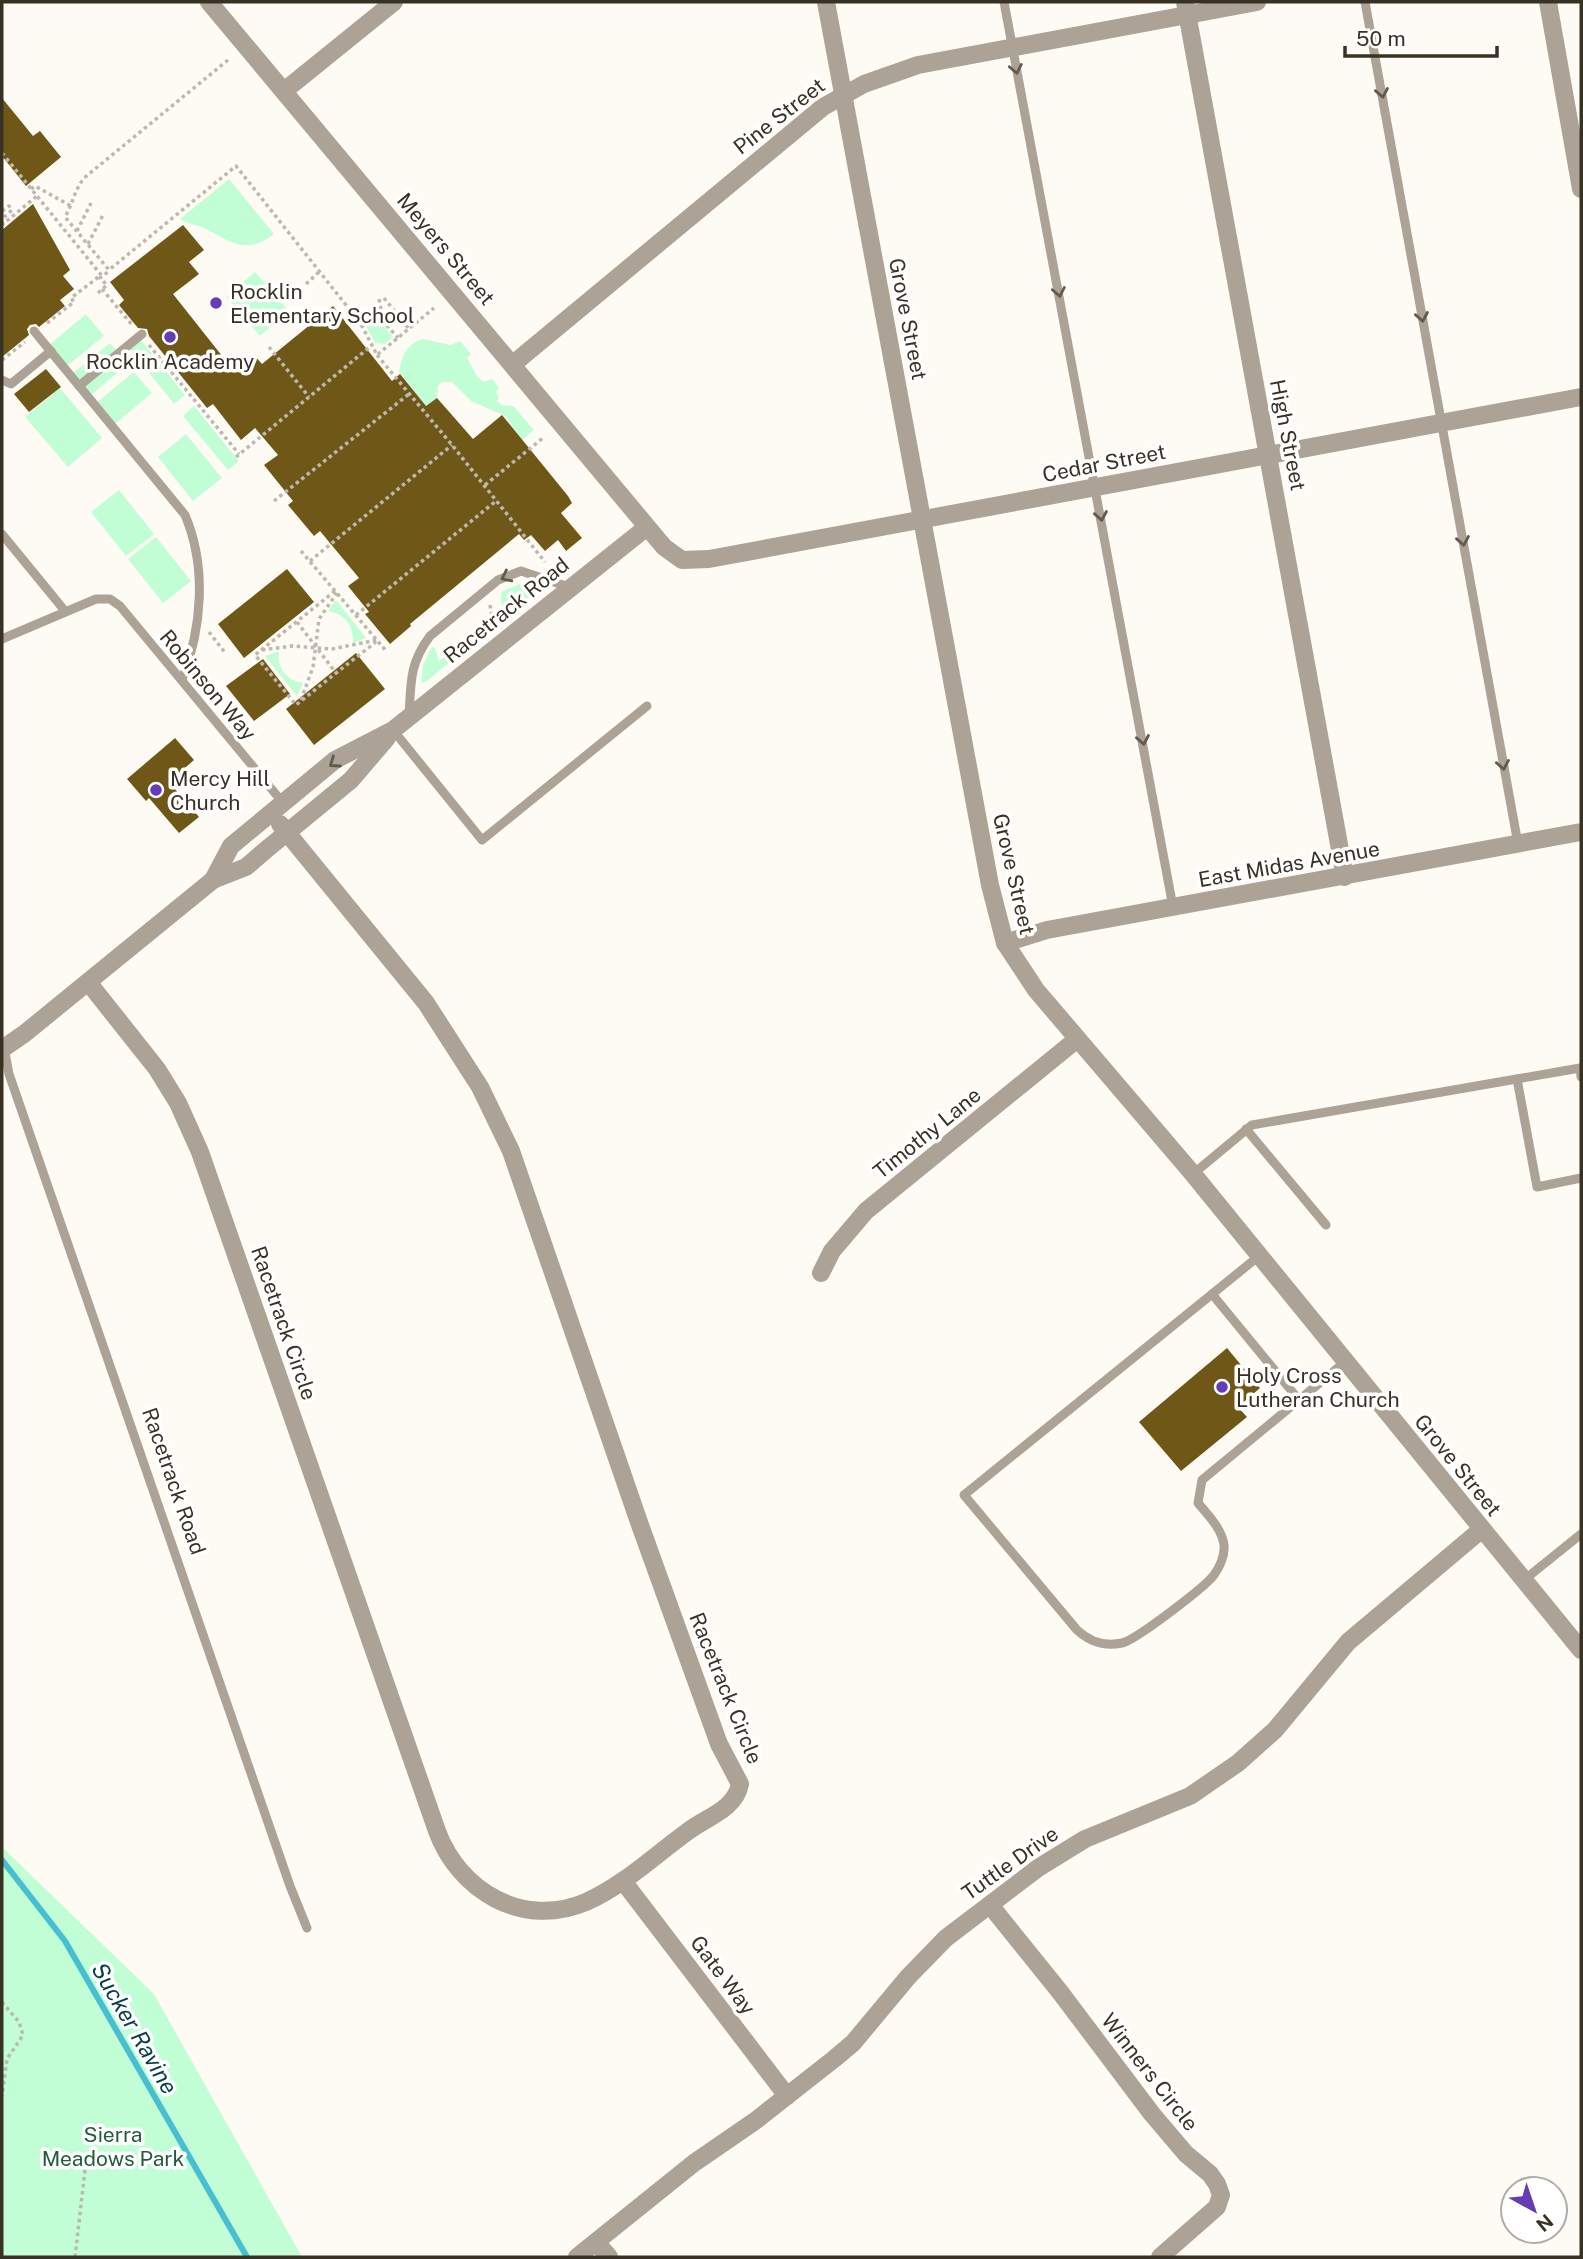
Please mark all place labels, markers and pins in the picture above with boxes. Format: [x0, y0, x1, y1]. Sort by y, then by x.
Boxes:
place label: Rocklin Elementary School [230, 279, 414, 328]
marker: Rocklin Elementary School [208, 295, 224, 311]
marker: Rocklin Academy [162, 329, 178, 345]
place label: Rocklin Academy [86, 349, 254, 374]
place label: Mercy Hill Church [170, 766, 270, 815]
marker: Mercy Hill Church [148, 782, 164, 798]
place label: Holy Cross Lutheran Church [1236, 1363, 1400, 1412]
marker: Holy Cross Lutheran Church [1214, 1379, 1230, 1395]

